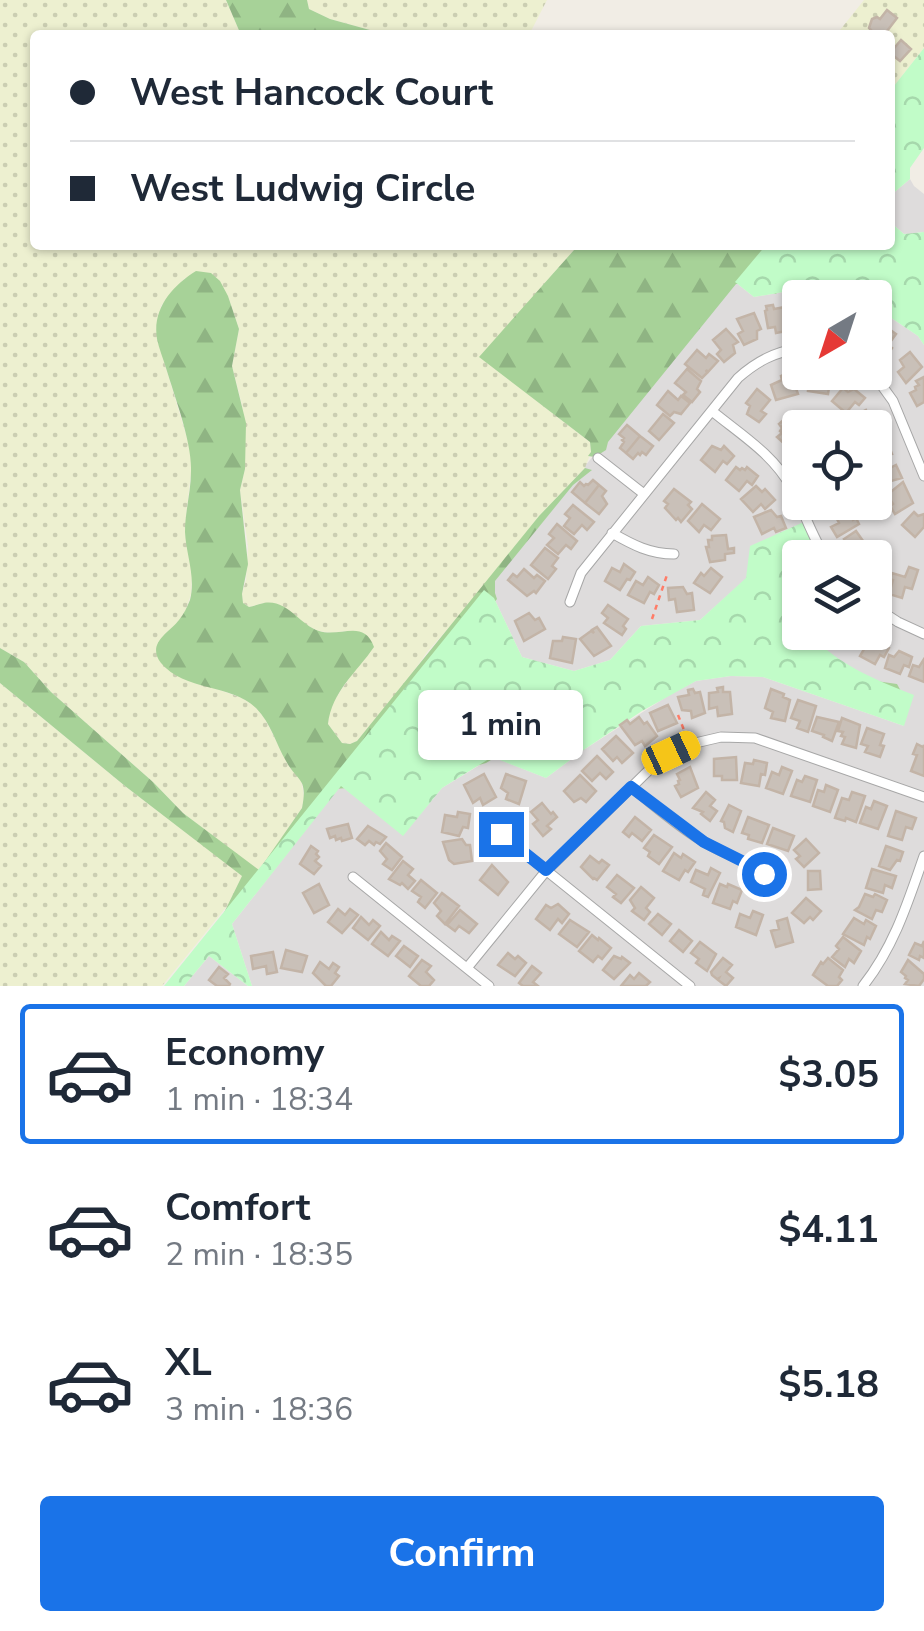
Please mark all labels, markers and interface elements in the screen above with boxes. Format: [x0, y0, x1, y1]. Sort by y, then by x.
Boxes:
text: West Hancock Court [130, 67, 493, 118]
text: West Ludwig Circle [130, 163, 475, 214]
north arrow [782, 280, 892, 390]
map controls [782, 280, 892, 650]
button: locate [782, 410, 892, 520]
button: layers [782, 540, 892, 650]
callout: 1 min [418, 689, 584, 759]
text: 1 min [459, 703, 542, 746]
car [637, 727, 705, 779]
route end [479, 812, 524, 857]
route start [742, 852, 787, 897]
text: Economy [165, 1027, 324, 1078]
icon: car [45, 1029, 135, 1119]
text: $3.05 [778, 1049, 879, 1100]
text: 1 min · 18:34 [165, 1078, 353, 1121]
text: Comfort [165, 1182, 310, 1233]
icon: car [45, 1184, 135, 1274]
text: $4.11 [778, 1204, 879, 1255]
text: 2 min · 18:35 [165, 1233, 353, 1276]
text: XL [165, 1337, 212, 1388]
icon: car [45, 1339, 135, 1429]
text: $5.18 [778, 1359, 879, 1410]
text: 3 min · 18:36 [165, 1388, 353, 1431]
button: Confirm [40, 1496, 884, 1611]

